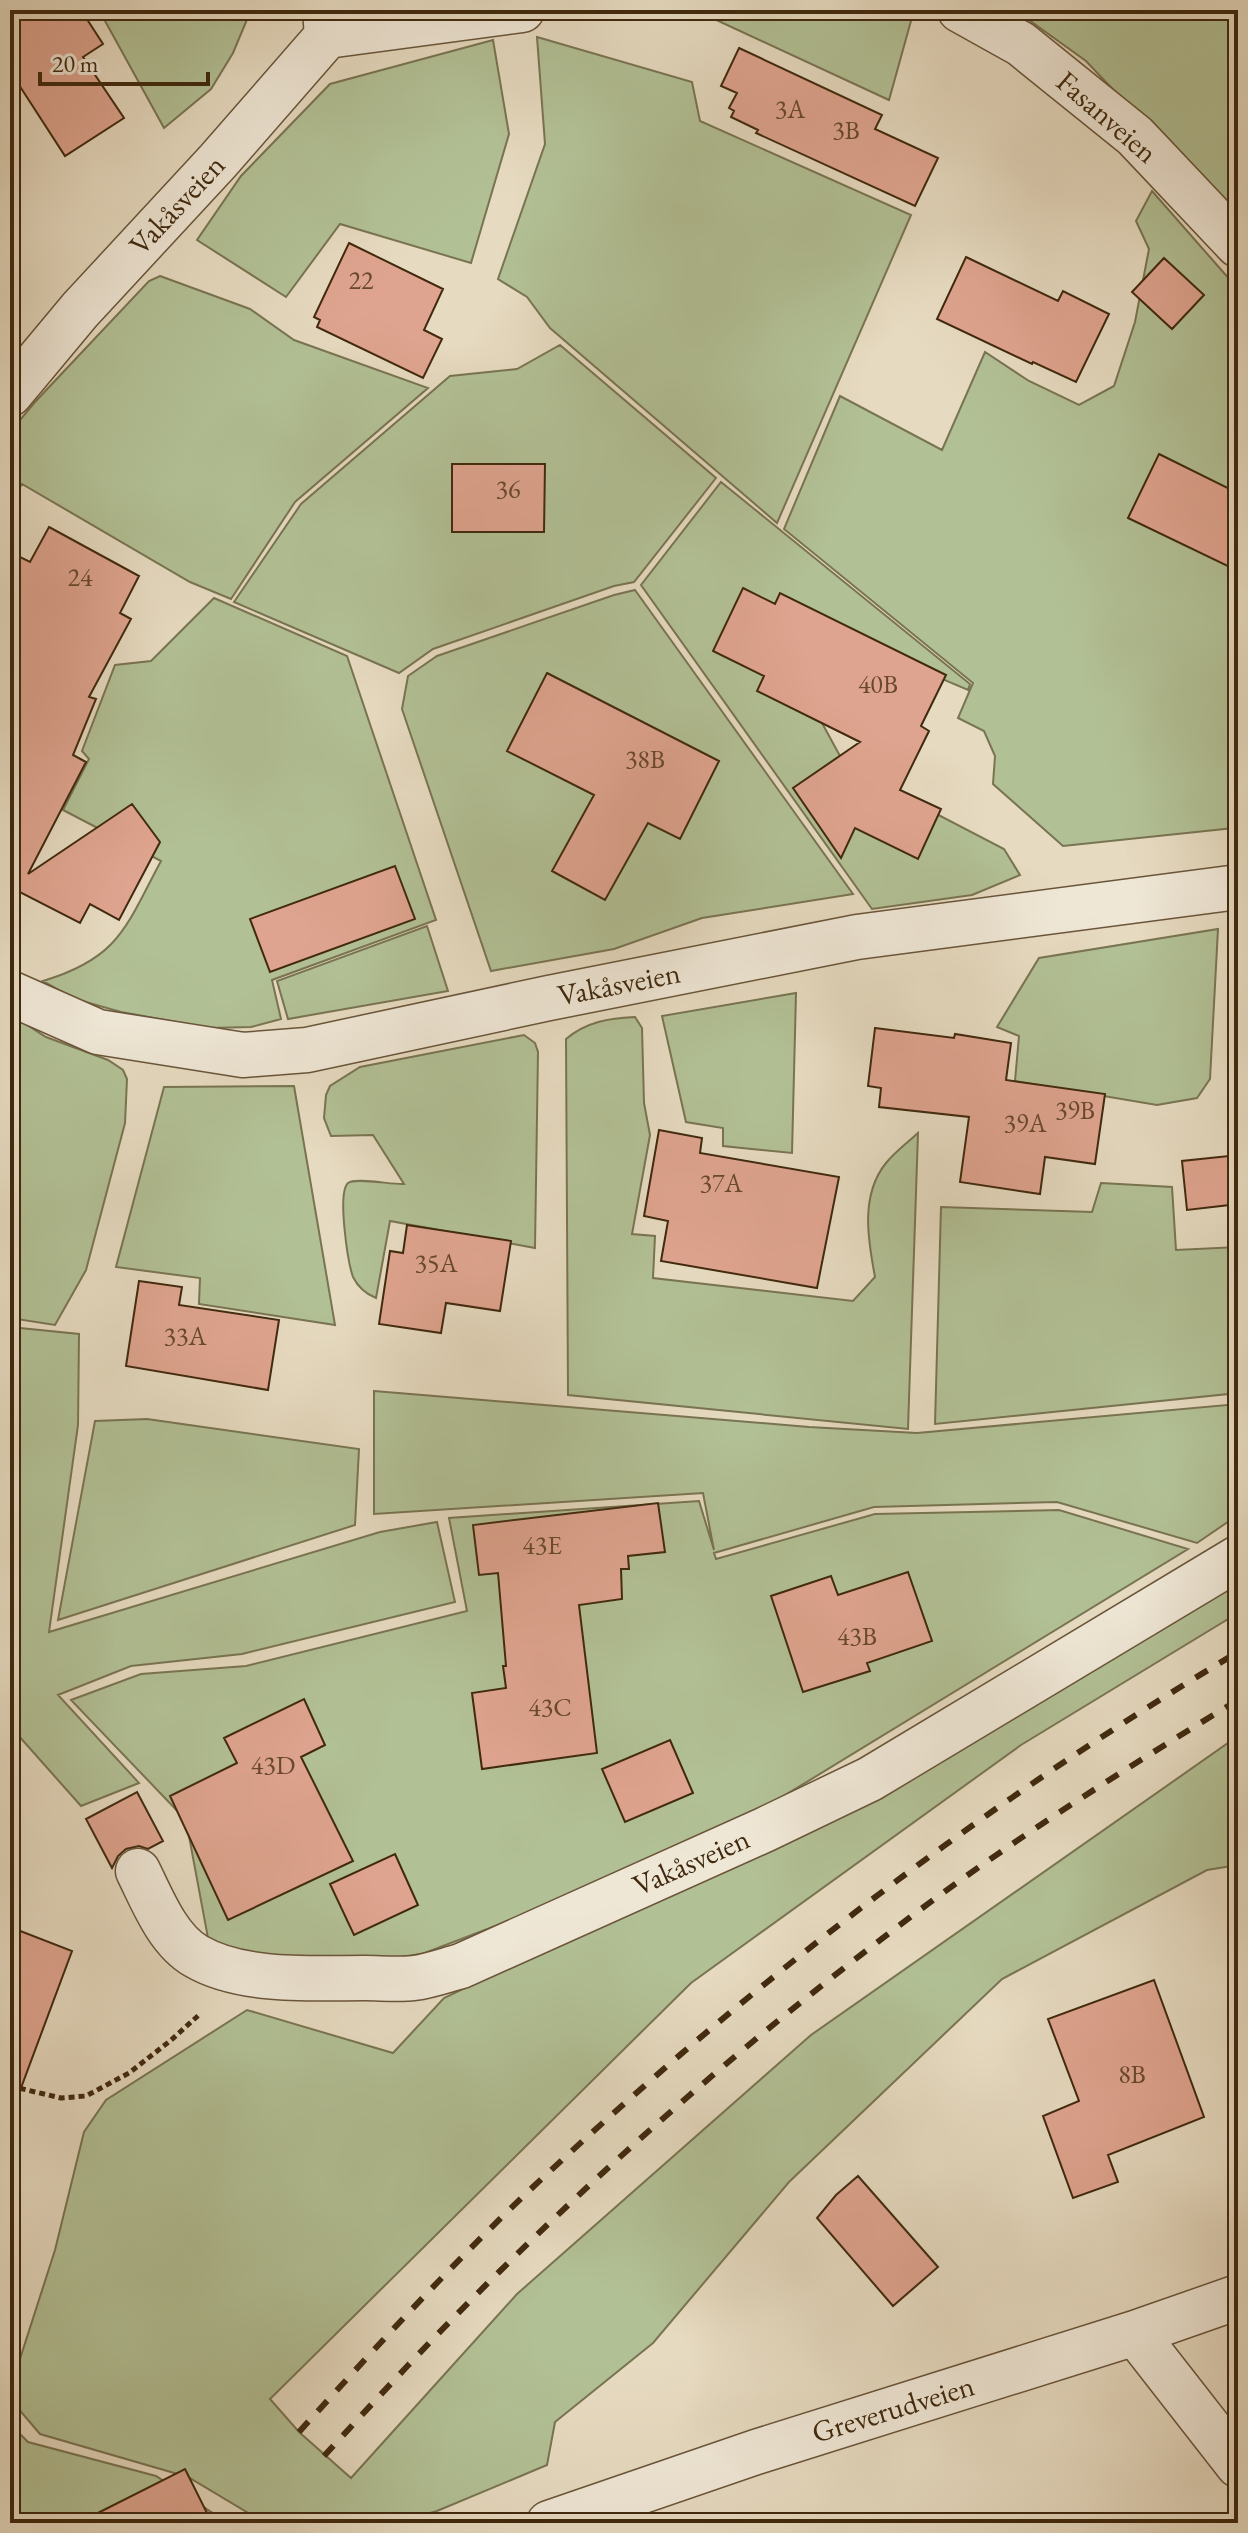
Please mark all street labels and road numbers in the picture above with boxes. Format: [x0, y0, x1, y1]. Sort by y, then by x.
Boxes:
street label: Fasanveien [1048, 62, 1166, 172]
street label: Vakåsveien [120, 146, 233, 263]
street label: Vakåsveien [554, 953, 684, 1014]
street label: Vakåsveien [626, 1818, 755, 1905]
street label: Greverudveien [807, 2365, 979, 2452]

